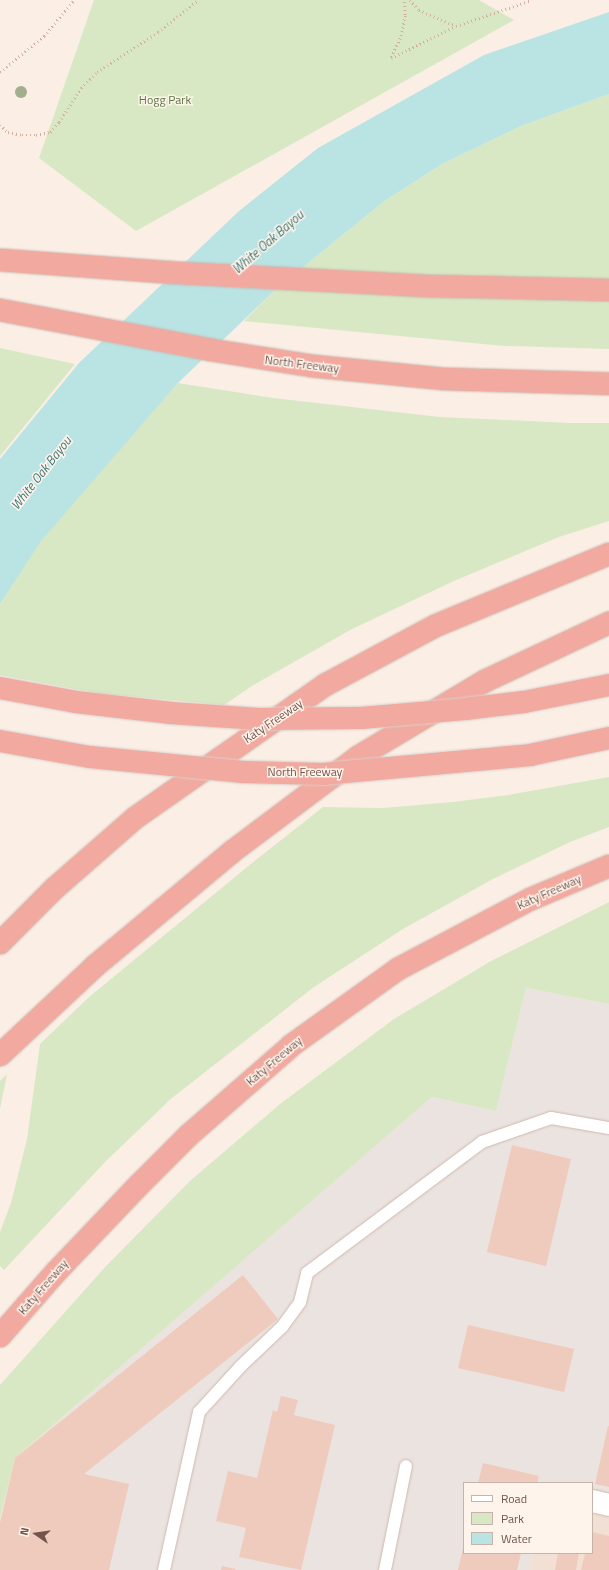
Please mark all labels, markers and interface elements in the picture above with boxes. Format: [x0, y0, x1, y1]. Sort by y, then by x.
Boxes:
park label: Hogg Park [139, 93, 191, 107]
water label: White Oak Bayou [229, 207, 307, 277]
street label: North Freeway [264, 352, 340, 376]
water label: White Oak Bayou [7, 433, 75, 513]
street label: Katy Freeway [241, 696, 305, 746]
street label: North Freeway [268, 765, 342, 779]
street label: Katy Freeway [515, 871, 583, 913]
street label: Katy Freeway [243, 1033, 305, 1089]
street label: Katy Freeway [15, 1256, 71, 1318]
legend [463, 1482, 593, 1554]
text: Road [501, 1489, 527, 1508]
text: Park [501, 1509, 524, 1528]
north arrow [16, 1514, 56, 1554]
text: N [16, 1526, 33, 1537]
text: Water [501, 1529, 532, 1548]

